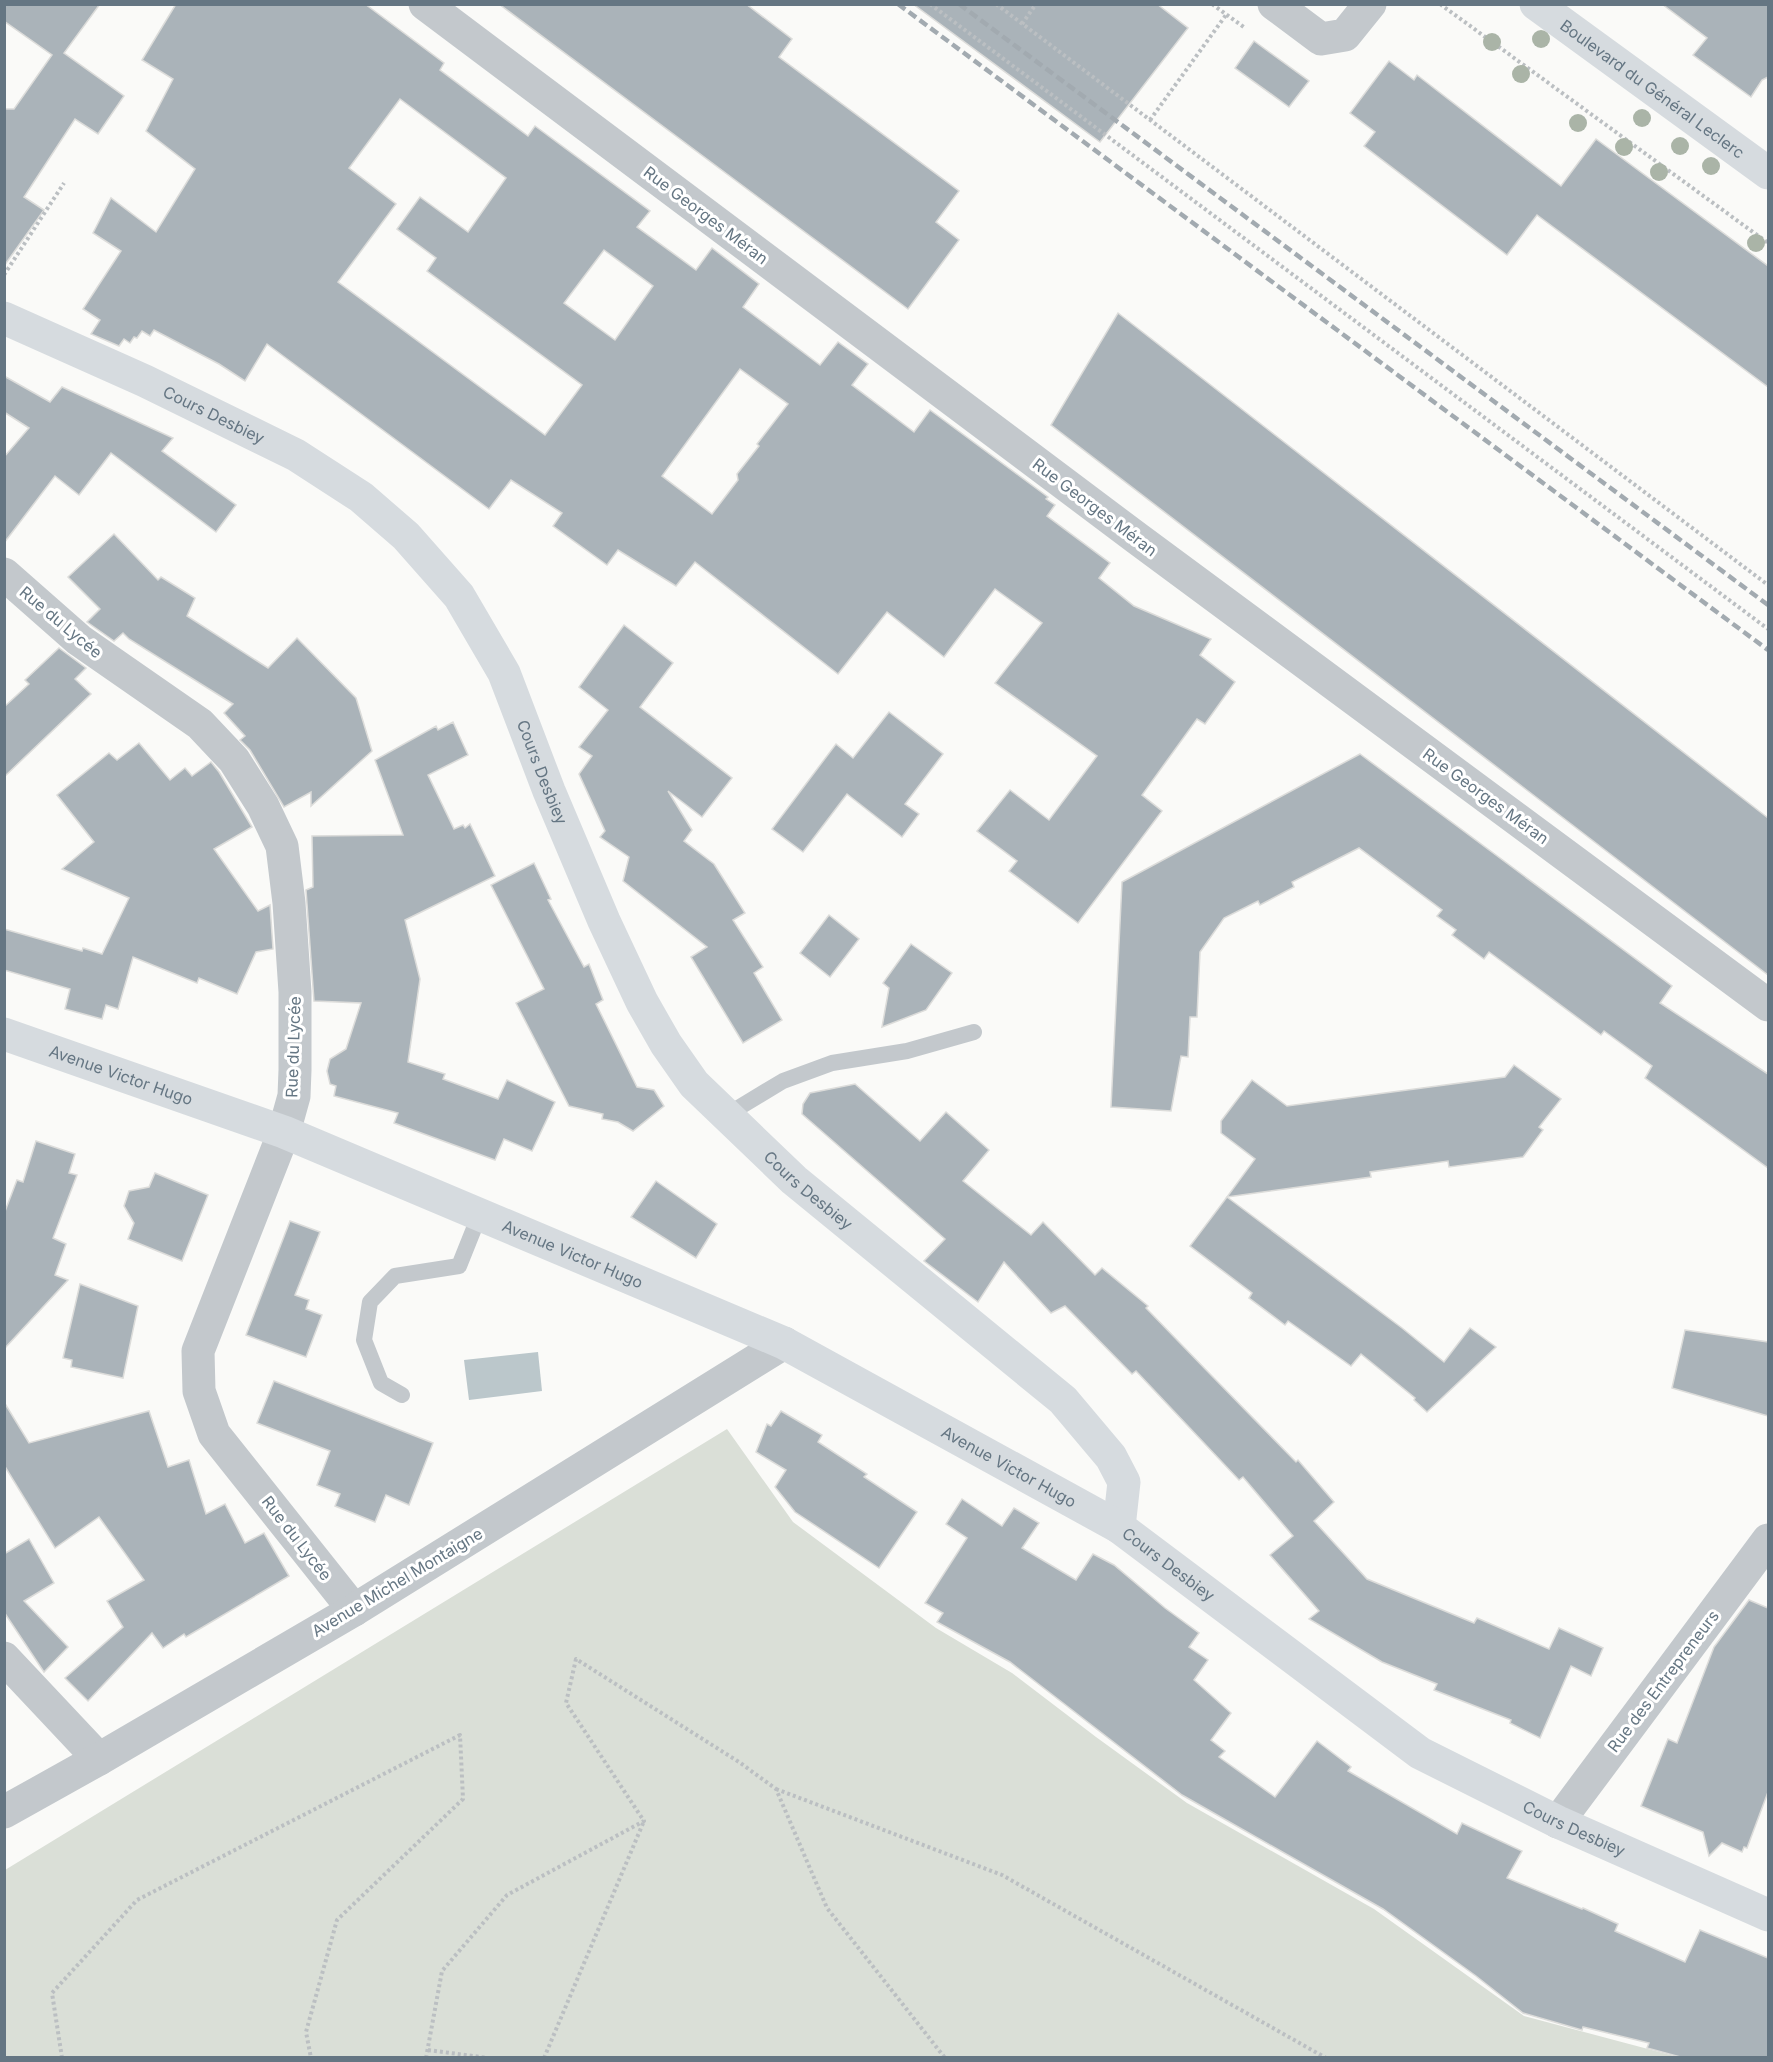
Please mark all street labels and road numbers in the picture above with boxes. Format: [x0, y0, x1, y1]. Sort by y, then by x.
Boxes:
street label: Boulevard du Général Leclerc [1556, 15, 1748, 163]
street label: Rue Georges Méran [640, 162, 772, 268]
street label: Cours Desbiey [160, 381, 268, 448]
street label: Rue Georges Méran [1029, 454, 1161, 560]
street label: Rue du Lycée [16, 582, 106, 662]
street label: Cours Desbiey [513, 717, 572, 827]
street label: Rue Georges Méran [1419, 744, 1553, 848]
street label: Rue du Lycée [281, 996, 305, 1098]
street label: Avenue Victor Hugo [47, 1041, 195, 1109]
street label: Cours Desbiey [760, 1147, 857, 1234]
street label: Avenue Victor Hugo [499, 1215, 646, 1292]
street label: Avenue Victor Hugo [938, 1422, 1080, 1512]
street label: Rue du Lycée [258, 1492, 336, 1584]
street label: Avenue Michel Montaigne [308, 1523, 486, 1641]
street label: Cours Desbiey [1118, 1523, 1219, 1605]
street label: Rue des Entrepreneurs [1603, 1606, 1723, 1756]
street label: Cours Desbiey [1519, 1796, 1629, 1861]

